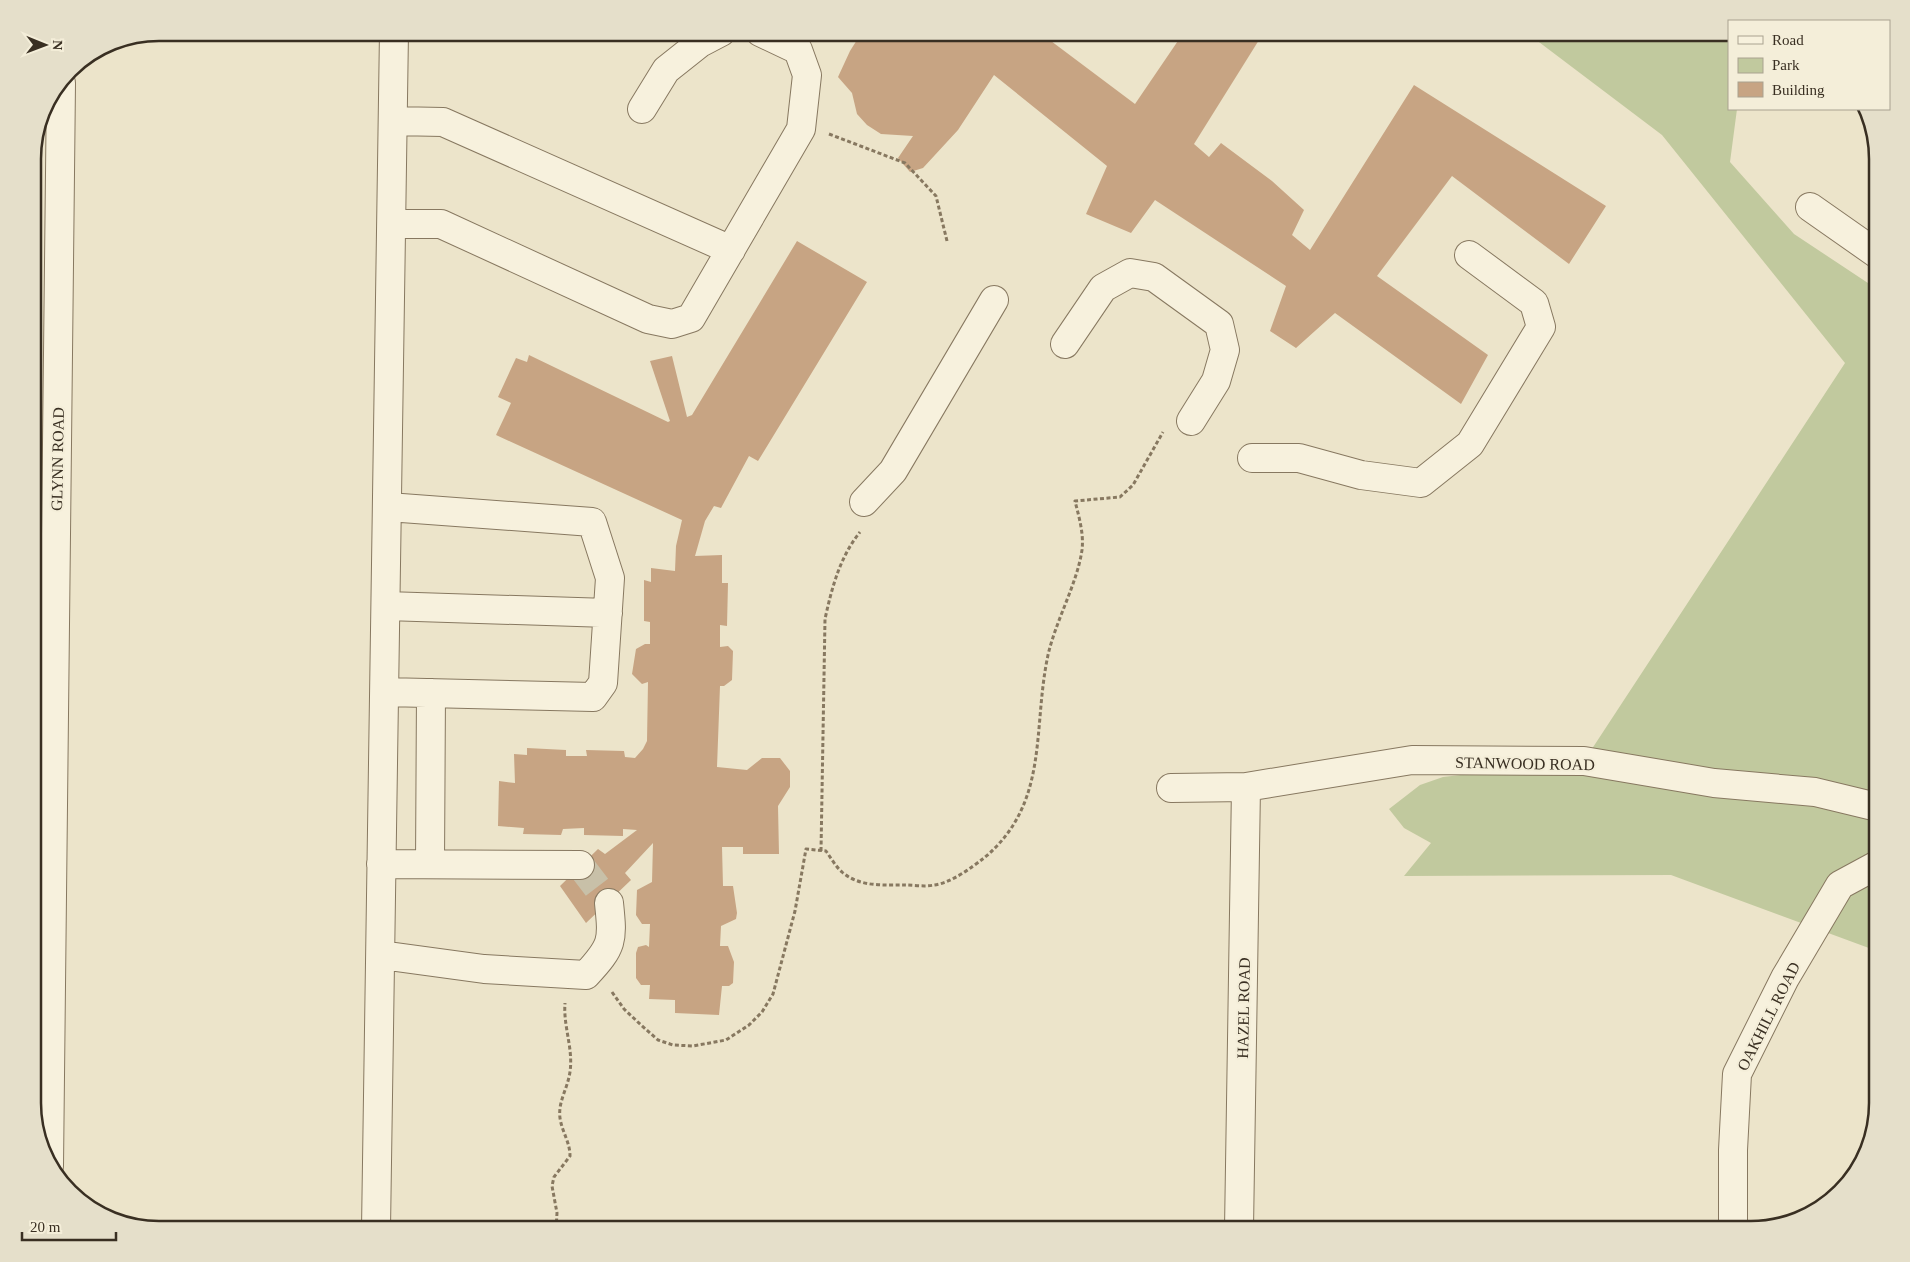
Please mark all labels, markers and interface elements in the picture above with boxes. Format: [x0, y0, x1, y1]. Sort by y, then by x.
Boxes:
north arrow [20, 20, 70, 70]
legend [1728, 20, 1890, 110]
text: Road [1772, 32, 1804, 48]
text: N [50, 40, 65, 50]
text: Park [1772, 57, 1800, 73]
text: Building [1772, 82, 1825, 98]
street label: GLYNN ROAD [48, 407, 67, 511]
street label: STANWOOD ROAD [1455, 754, 1595, 773]
street label: HAZEL ROAD [1234, 957, 1253, 1059]
street label: OAKHILL ROAD [1734, 959, 1803, 1073]
scale bar [22, 1210, 116, 1242]
text: 20 m [30, 1219, 61, 1235]

